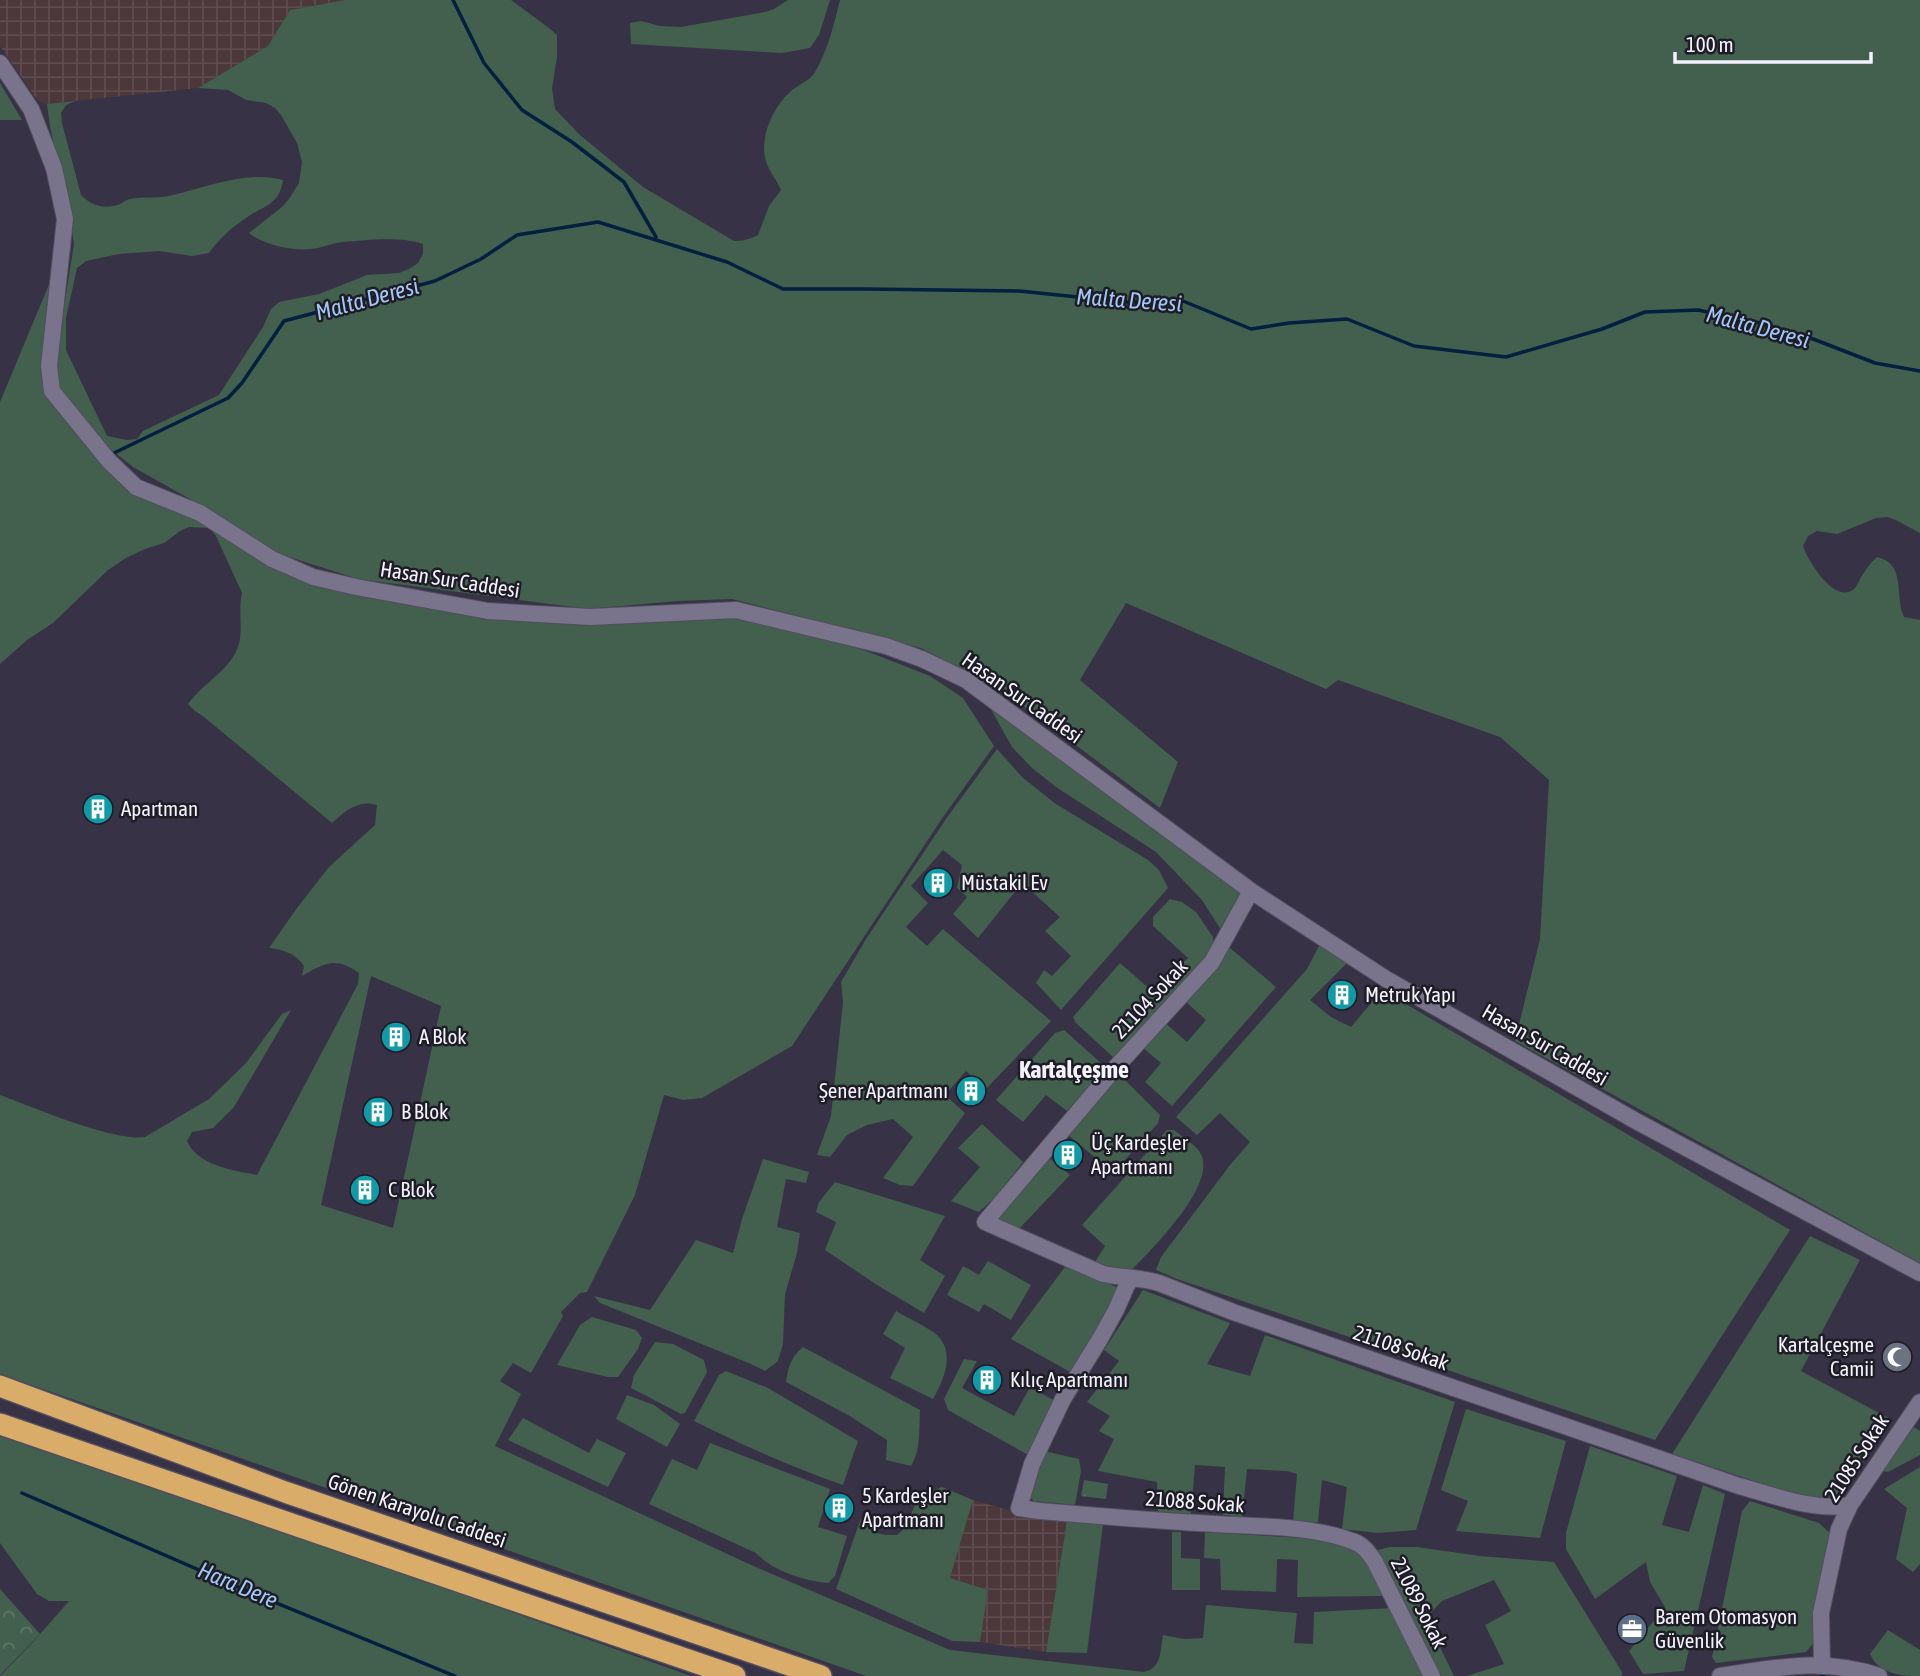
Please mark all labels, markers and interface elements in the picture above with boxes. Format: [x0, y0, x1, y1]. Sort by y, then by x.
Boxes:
scale bar [1675, 21, 1871, 65]
text: 100 m [1686, 32, 1734, 56]
water label: Malta Deresi [313, 273, 421, 325]
water label: Malta Deresi [1075, 283, 1183, 317]
water label: Malta Deresi [1704, 301, 1812, 353]
street label: Hasan Sur Caddesi [379, 556, 522, 602]
street label: Hasan Sur Caddesi [958, 647, 1087, 747]
building icon: Apartman [81, 792, 115, 826]
place label: Apartman [121, 796, 198, 820]
building icon: Müstakil Ev [921, 866, 955, 900]
place label: Müstakil Ev [961, 870, 1048, 894]
street label: 21104 Sokak [1107, 954, 1192, 1043]
building icon: Metruk Yapı [1325, 978, 1359, 1012]
place label: Metruk Yapı [1365, 982, 1456, 1006]
street label: Hasan Sur Caddesi [1478, 998, 1613, 1090]
building icon: A Blok [379, 1020, 413, 1054]
place label: A Blok [419, 1024, 467, 1048]
district label: Kartalçeşme [1019, 1056, 1129, 1083]
building icon: Şener Apartmanı [954, 1074, 988, 1108]
place label: Şener Apartmanı [819, 1078, 948, 1102]
building icon: B Blok [361, 1095, 395, 1129]
place label: B Blok [401, 1099, 448, 1123]
place label: Üç Kardeşler Apartmanı [1091, 1130, 1189, 1178]
building icon: Üç Kardeşler Apartmanı [1051, 1138, 1085, 1172]
building icon: C Blok [348, 1173, 382, 1207]
place label: C Blok [388, 1177, 435, 1201]
street label: 21108 Sokak [1351, 1320, 1452, 1375]
place label: Kartalçeşme Camii [1778, 1332, 1874, 1380]
mosque icon: Kartalçeşme Camii [1880, 1340, 1914, 1374]
building icon: Kılıç Apartmanı [970, 1363, 1004, 1397]
place label: Kılıç Apartmanı [1010, 1367, 1128, 1391]
street label: 21085 Sokak [1819, 1409, 1893, 1506]
street label: Gönen Karayolu Caddesi [325, 1468, 510, 1552]
place label: 5 Kardeşler Apartmanı [862, 1483, 949, 1531]
street label: 21088 Sokak [1145, 1486, 1245, 1516]
building icon: 5 Kardeşler Apartmanı [822, 1491, 856, 1525]
street label: 21089 Sokak [1387, 1553, 1453, 1652]
water label: Hara Dere [194, 1557, 282, 1613]
place label: Barem Otomasyon Güvenlik [1655, 1604, 1797, 1652]
office icon: Barem Otomasyon Güvenlik [1615, 1612, 1649, 1646]

